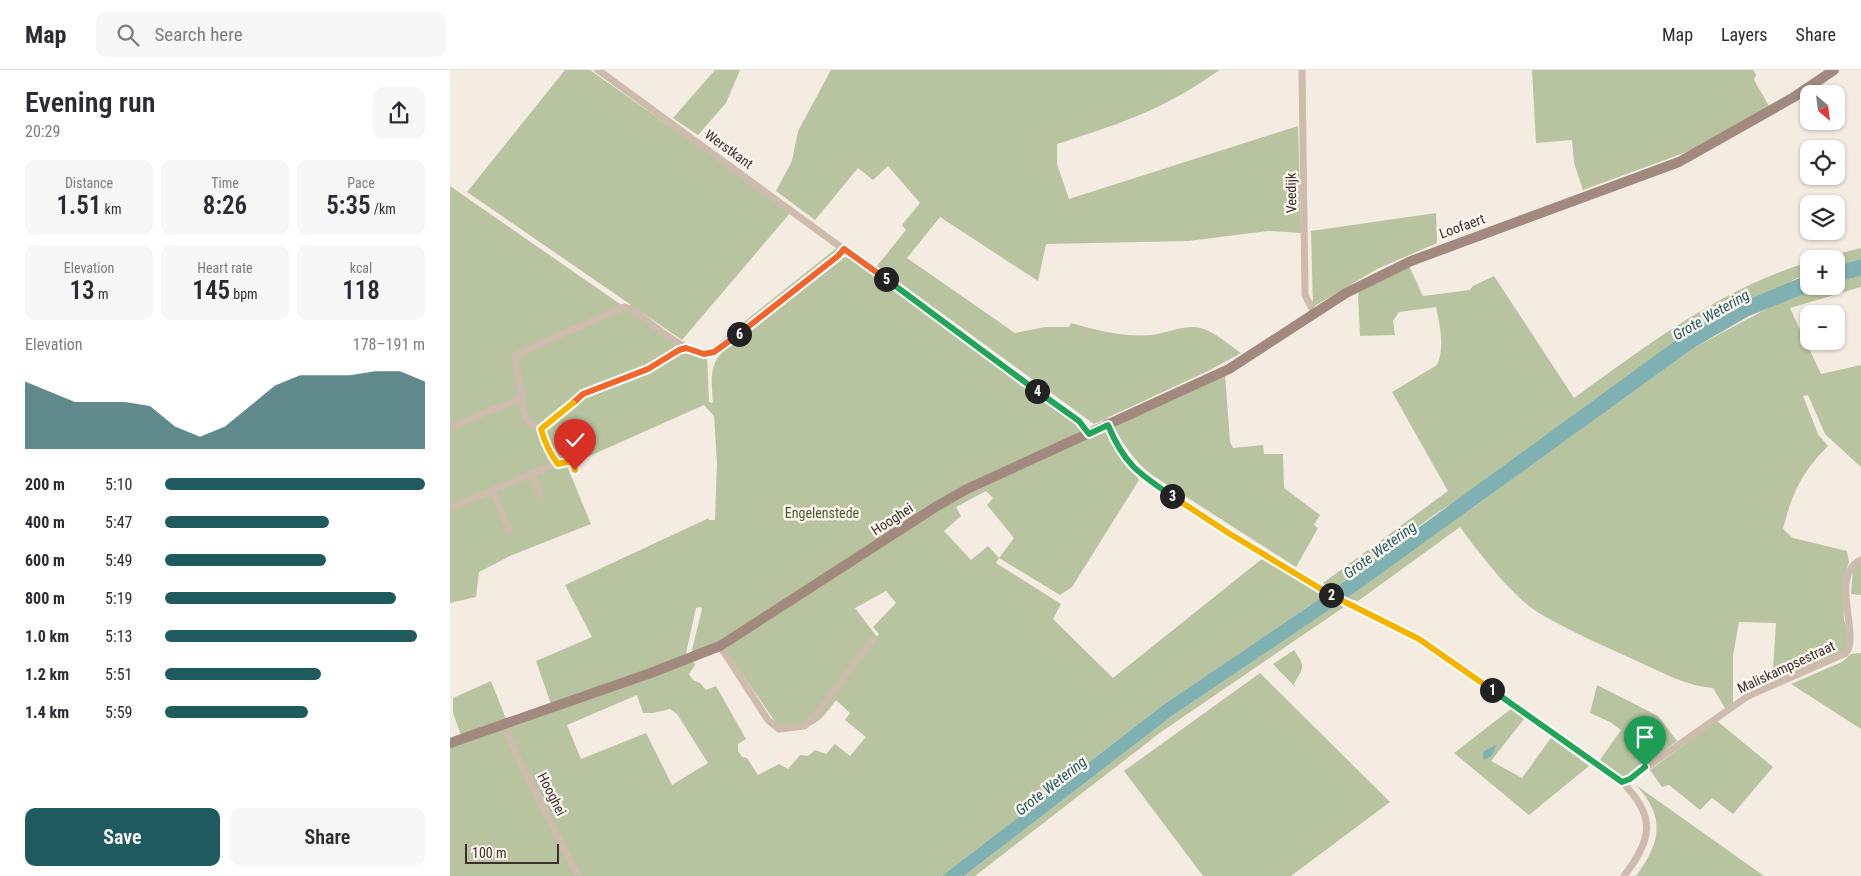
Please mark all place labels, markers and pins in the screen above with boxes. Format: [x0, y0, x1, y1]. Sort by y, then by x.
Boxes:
pin: 5 [874, 266, 898, 292]
pin: 6 [726, 322, 752, 346]
pin: 4 [1024, 378, 1050, 404]
pin [554, 419, 596, 470]
pin: 3 [1160, 484, 1184, 508]
pin: 2 [1318, 582, 1344, 608]
pin: 1 [1480, 678, 1504, 702]
pin [1624, 716, 1666, 767]

